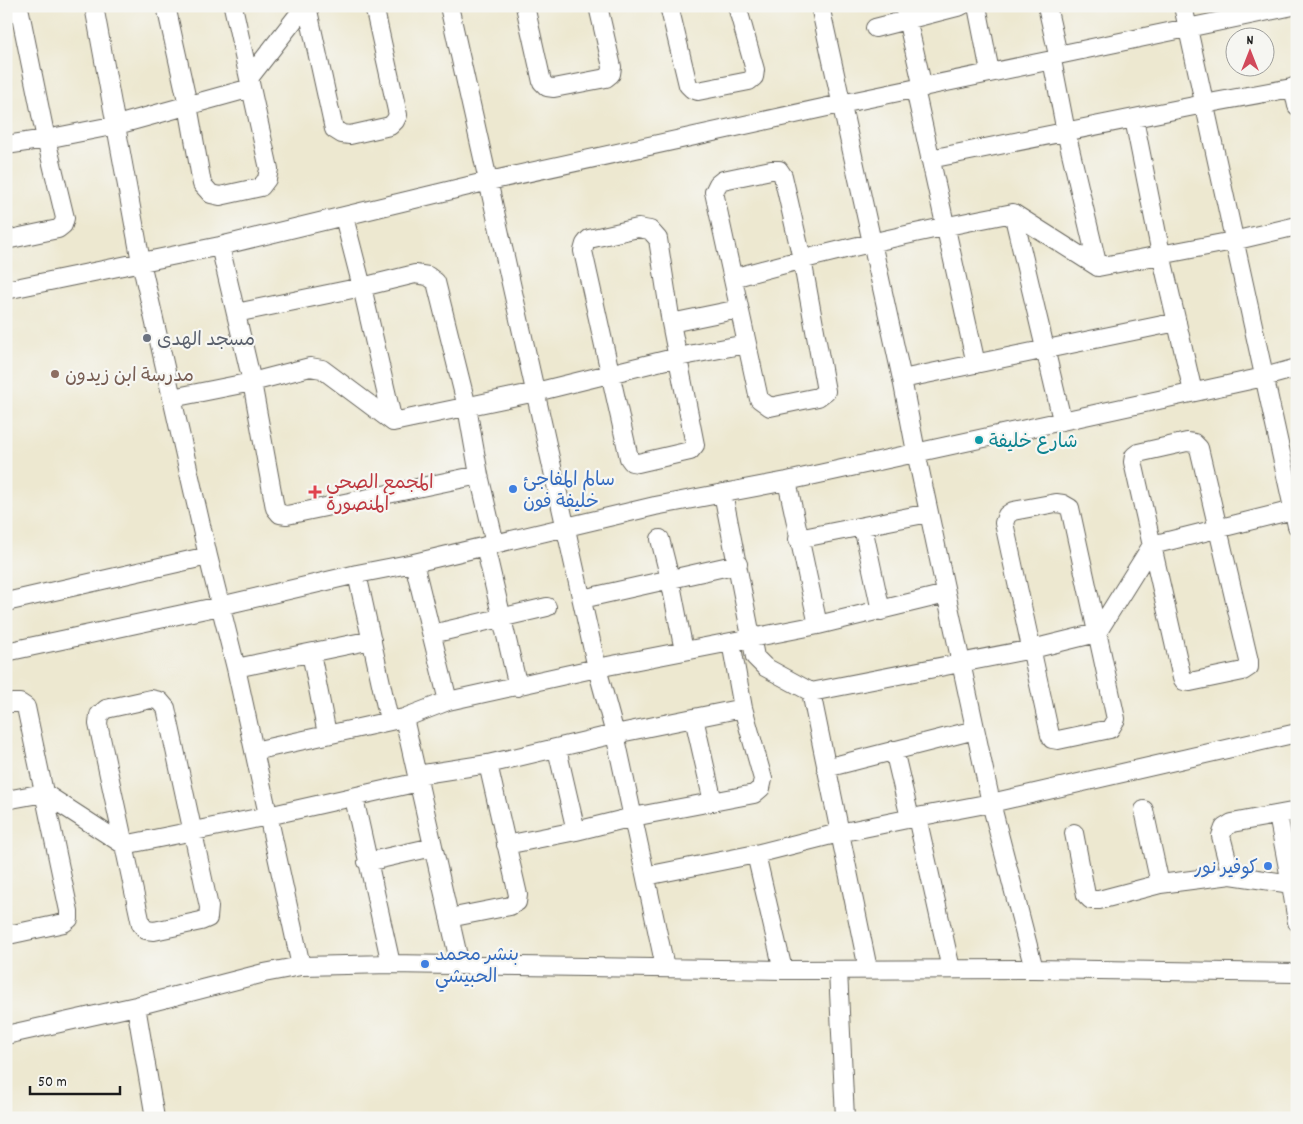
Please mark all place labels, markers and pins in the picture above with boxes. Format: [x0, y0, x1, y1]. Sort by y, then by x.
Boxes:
place label: مسجد الهدى [157, 328, 255, 355]
marker: مسجد الهدى [141, 332, 153, 344]
place label: مدرسة ابن زيدون [65, 364, 194, 391]
marker: مدرسة ابن زيدون [49, 368, 61, 380]
place label: شارع خليفة [989, 430, 1078, 457]
marker: شارع خليفة [973, 434, 985, 446]
place label: سالم المفاجئ خليفة فون [523, 468, 615, 517]
place label: المجمع الصحي المنصورة [326, 471, 434, 520]
marker: سالم المفاجئ خليفة فون [507, 483, 519, 495]
marker: المجمع الصحي المنصورة [308, 485, 322, 499]
place label: كوفير نور [1193, 856, 1258, 883]
marker: كوفير نور [1262, 860, 1274, 872]
place label: بنشر محمد الحبيشي [435, 943, 519, 992]
marker: بنشر محمد الحبيشي [419, 958, 431, 970]

